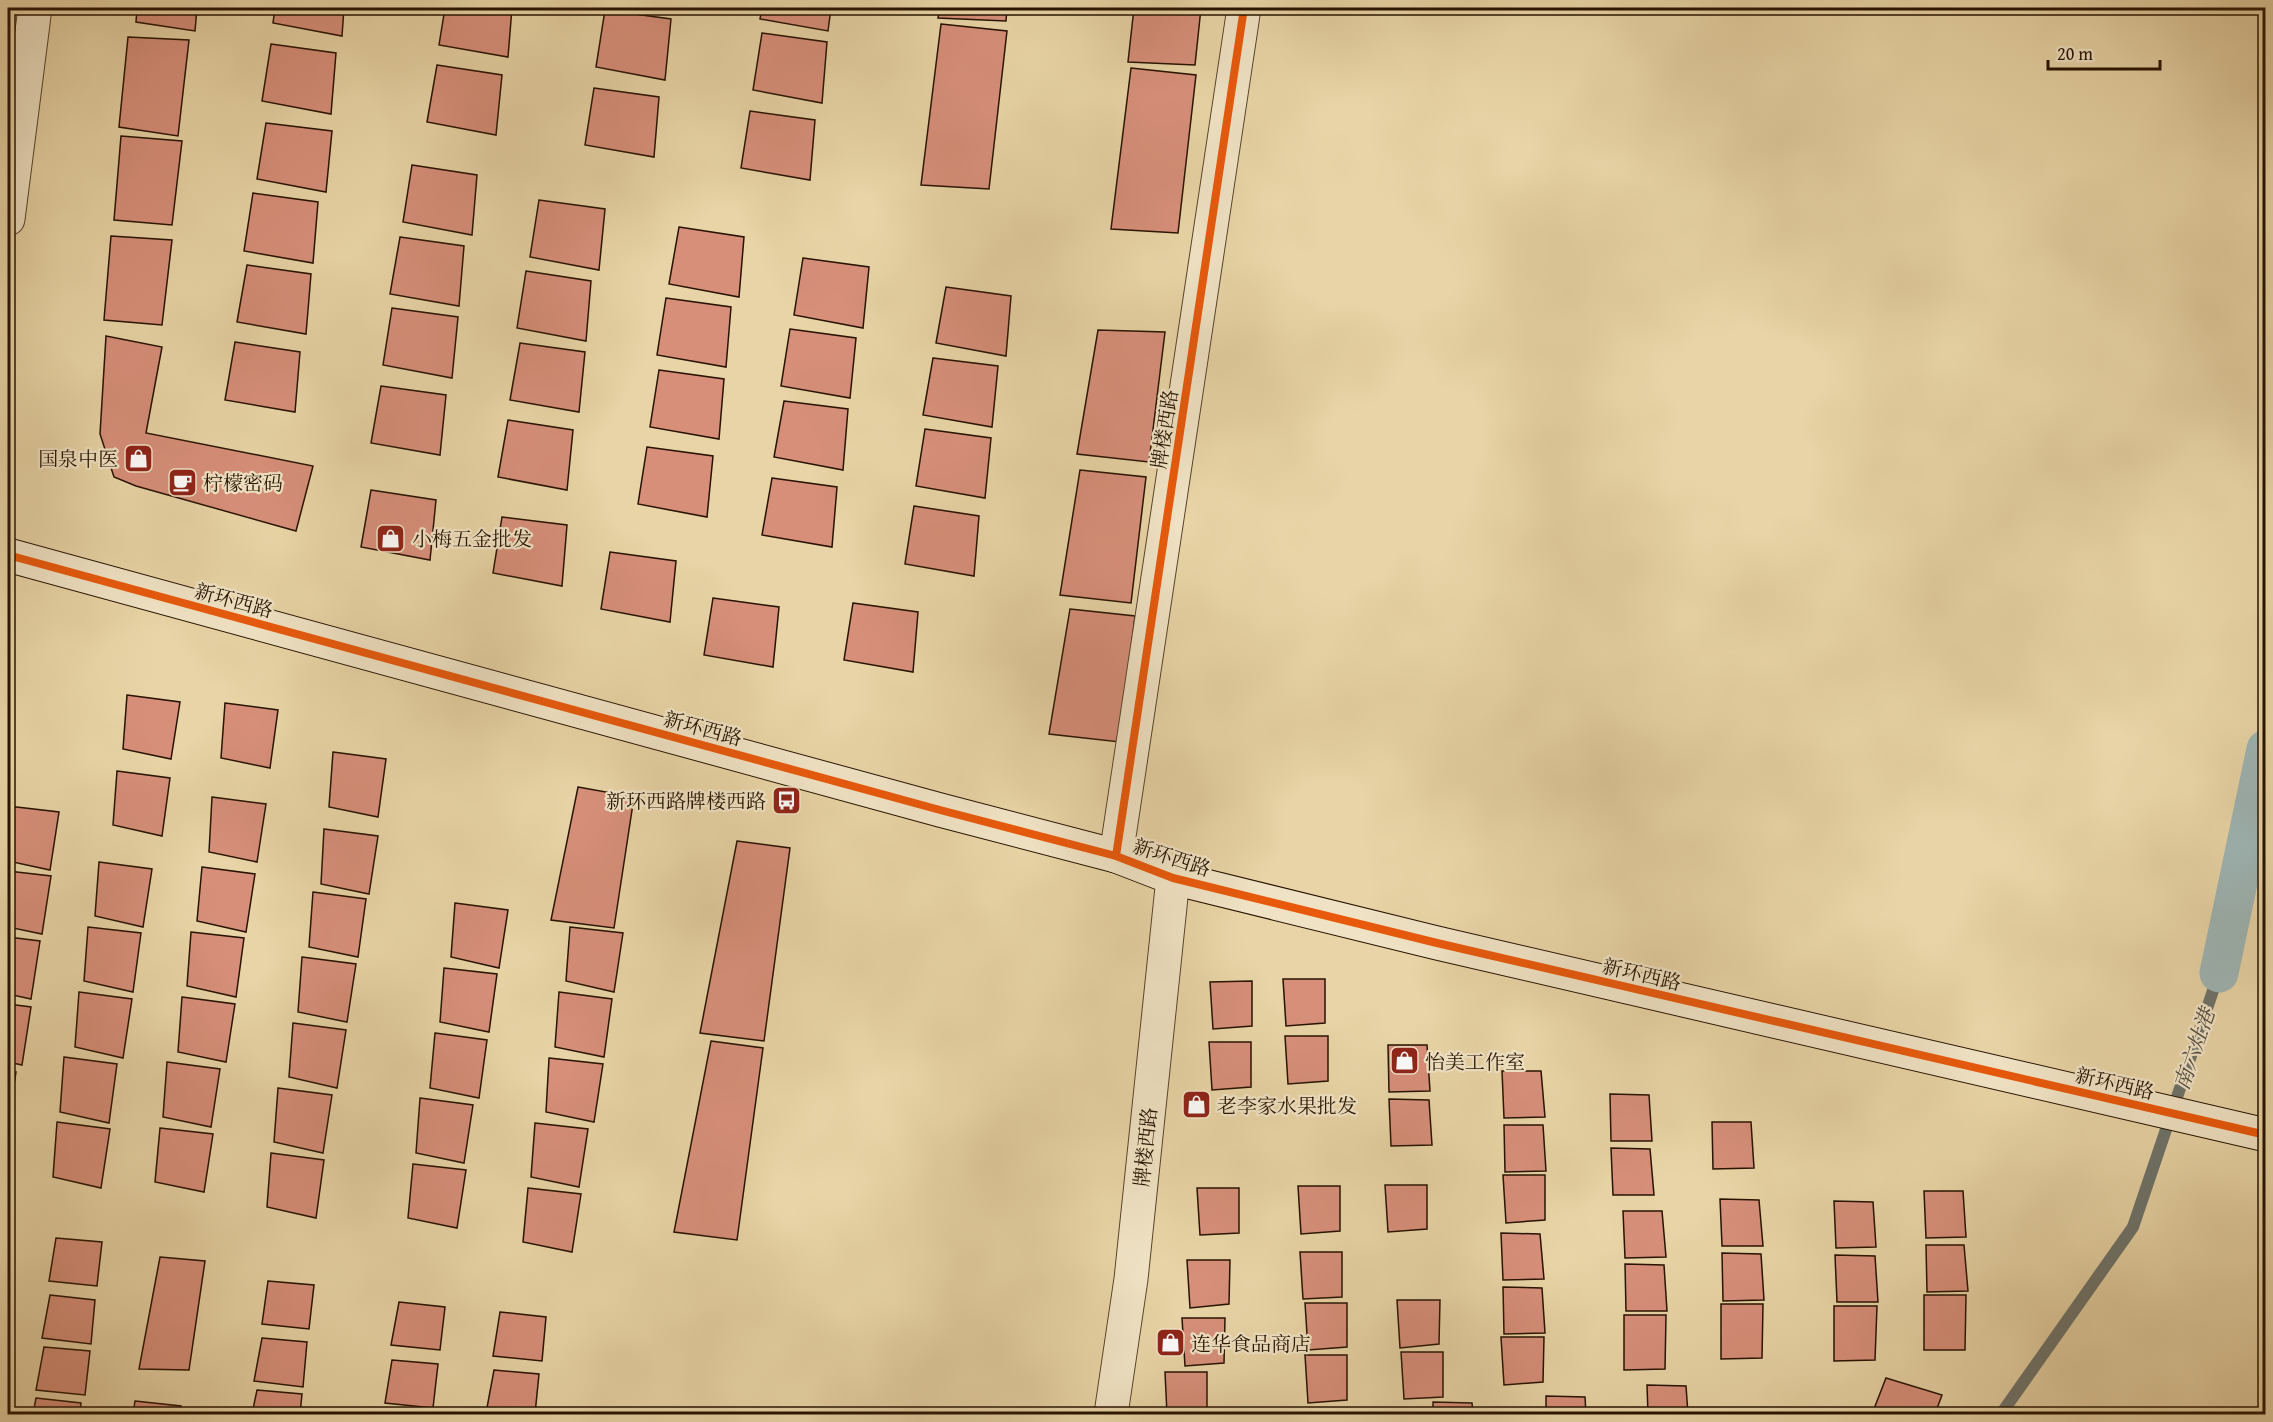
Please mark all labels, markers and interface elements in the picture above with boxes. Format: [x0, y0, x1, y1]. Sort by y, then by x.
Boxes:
scale bar [2048, 33, 2160, 71]
text: 20 m [2057, 40, 2093, 67]
street label: 牌楼西路 [1143, 387, 1185, 471]
shop icon: 国泉中医 [123, 442, 155, 474]
place label: 国泉中医 [38, 444, 118, 473]
cafe icon: 柠檬密码 [166, 466, 198, 498]
place label: 柠檬密码 [203, 468, 283, 497]
shop icon: 小梅五金批发 [375, 522, 407, 554]
place label: 小梅五金批发 [412, 524, 532, 553]
street label: 新环西路 [192, 576, 276, 624]
street label: 新环西路 [661, 704, 745, 752]
bus stop icon: 新环西路牌楼西路 [771, 784, 803, 816]
place label: 新环西路牌楼西路 [606, 786, 766, 815]
street label: 新环西路 [1129, 831, 1215, 883]
street label: 新环西路 [1600, 951, 1684, 997]
water label: 南六灶港 [2166, 1001, 2223, 1094]
shop icon: 怡美工作室 [1388, 1045, 1420, 1077]
place label: 怡美工作室 [1425, 1047, 1525, 1076]
street label: 新环西路 [2073, 1060, 2157, 1106]
shop icon: 老李家水果批发 [1180, 1089, 1212, 1121]
place label: 老李家水果批发 [1217, 1091, 1357, 1120]
street label: 牌楼西路 [1126, 1106, 1164, 1188]
shop icon: 连华食品商店 [1154, 1327, 1186, 1359]
place label: 连华食品商店 [1191, 1329, 1311, 1358]

